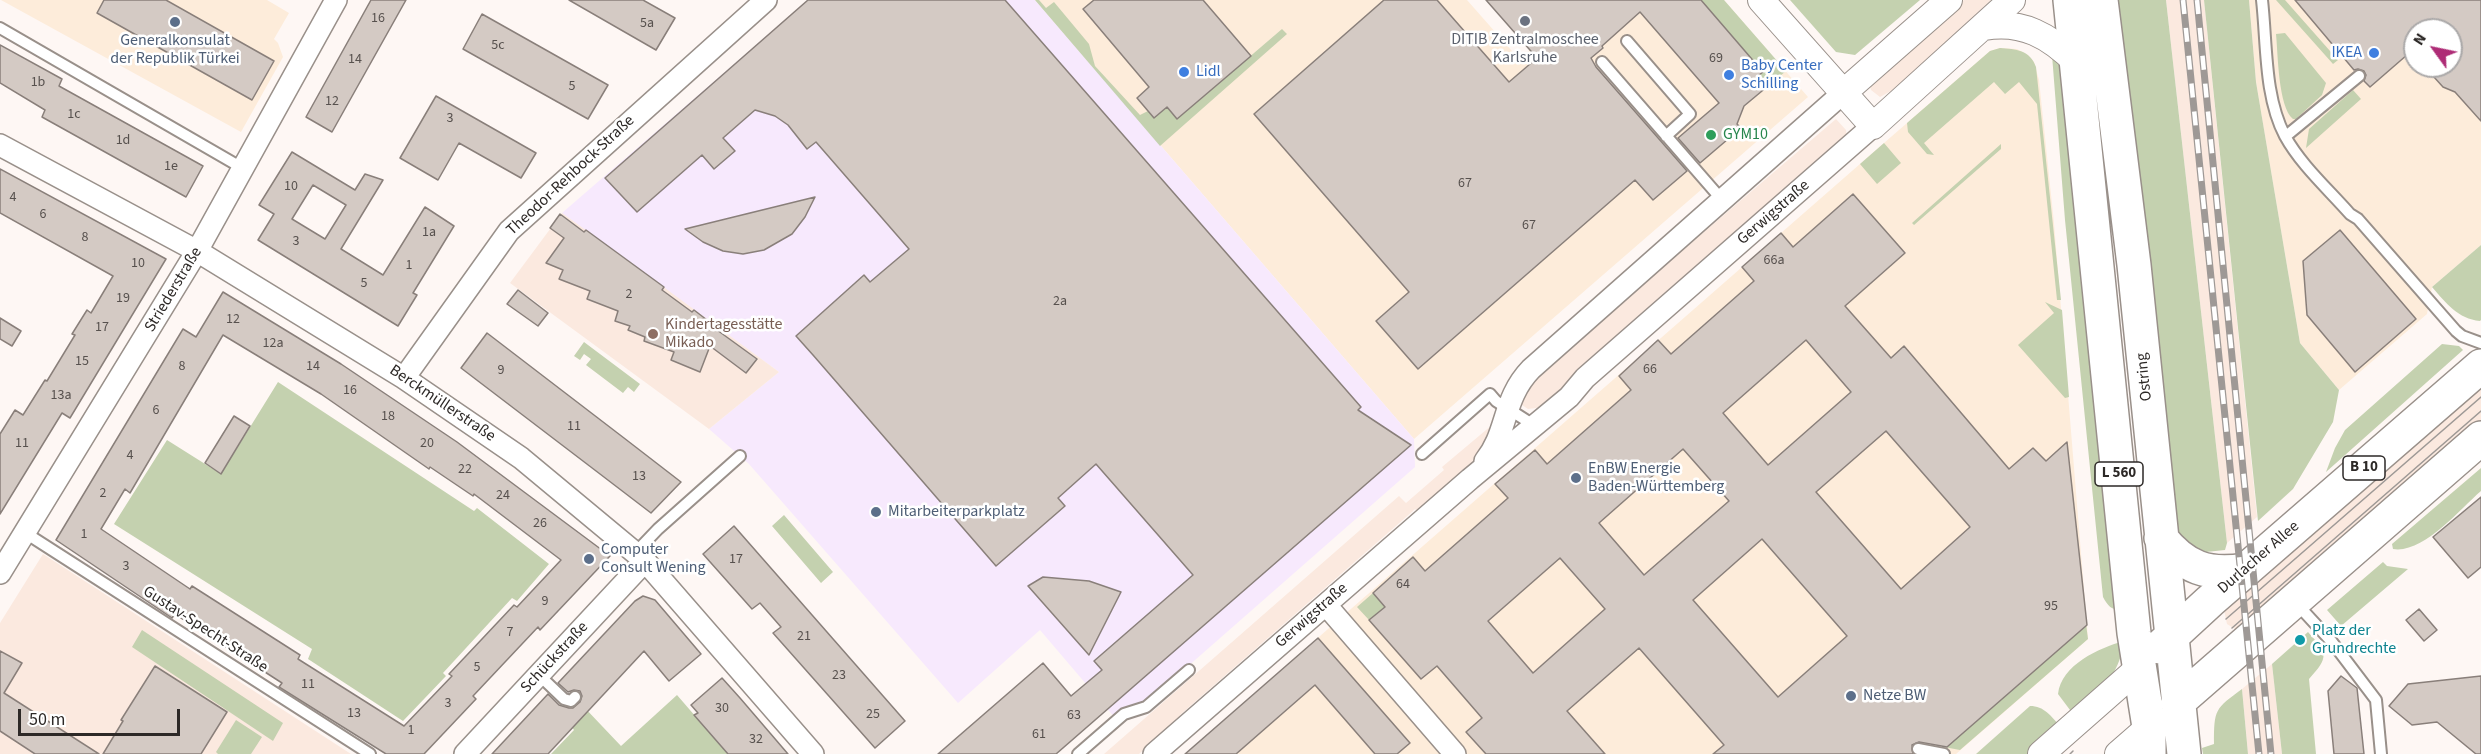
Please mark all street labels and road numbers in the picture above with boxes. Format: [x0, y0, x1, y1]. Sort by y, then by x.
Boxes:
street label: Theodor-Rehbock-Straße [503, 112, 639, 240]
street label: Gerwigstraße [1734, 176, 1814, 250]
street label: Striederstraße [141, 244, 207, 336]
street label: Ostring [2133, 352, 2157, 402]
street label: Berckmüllerstraße [385, 361, 499, 447]
road number: B 10 [2343, 456, 2385, 480]
road number: L 560 [2095, 462, 2143, 486]
street label: Durlacher Allee [2214, 517, 2304, 599]
street label: Gerwigstraße [1272, 579, 1352, 653]
street label: Gustav-Specht-Straße [139, 582, 271, 678]
street label: Schückstraße [517, 618, 593, 698]

